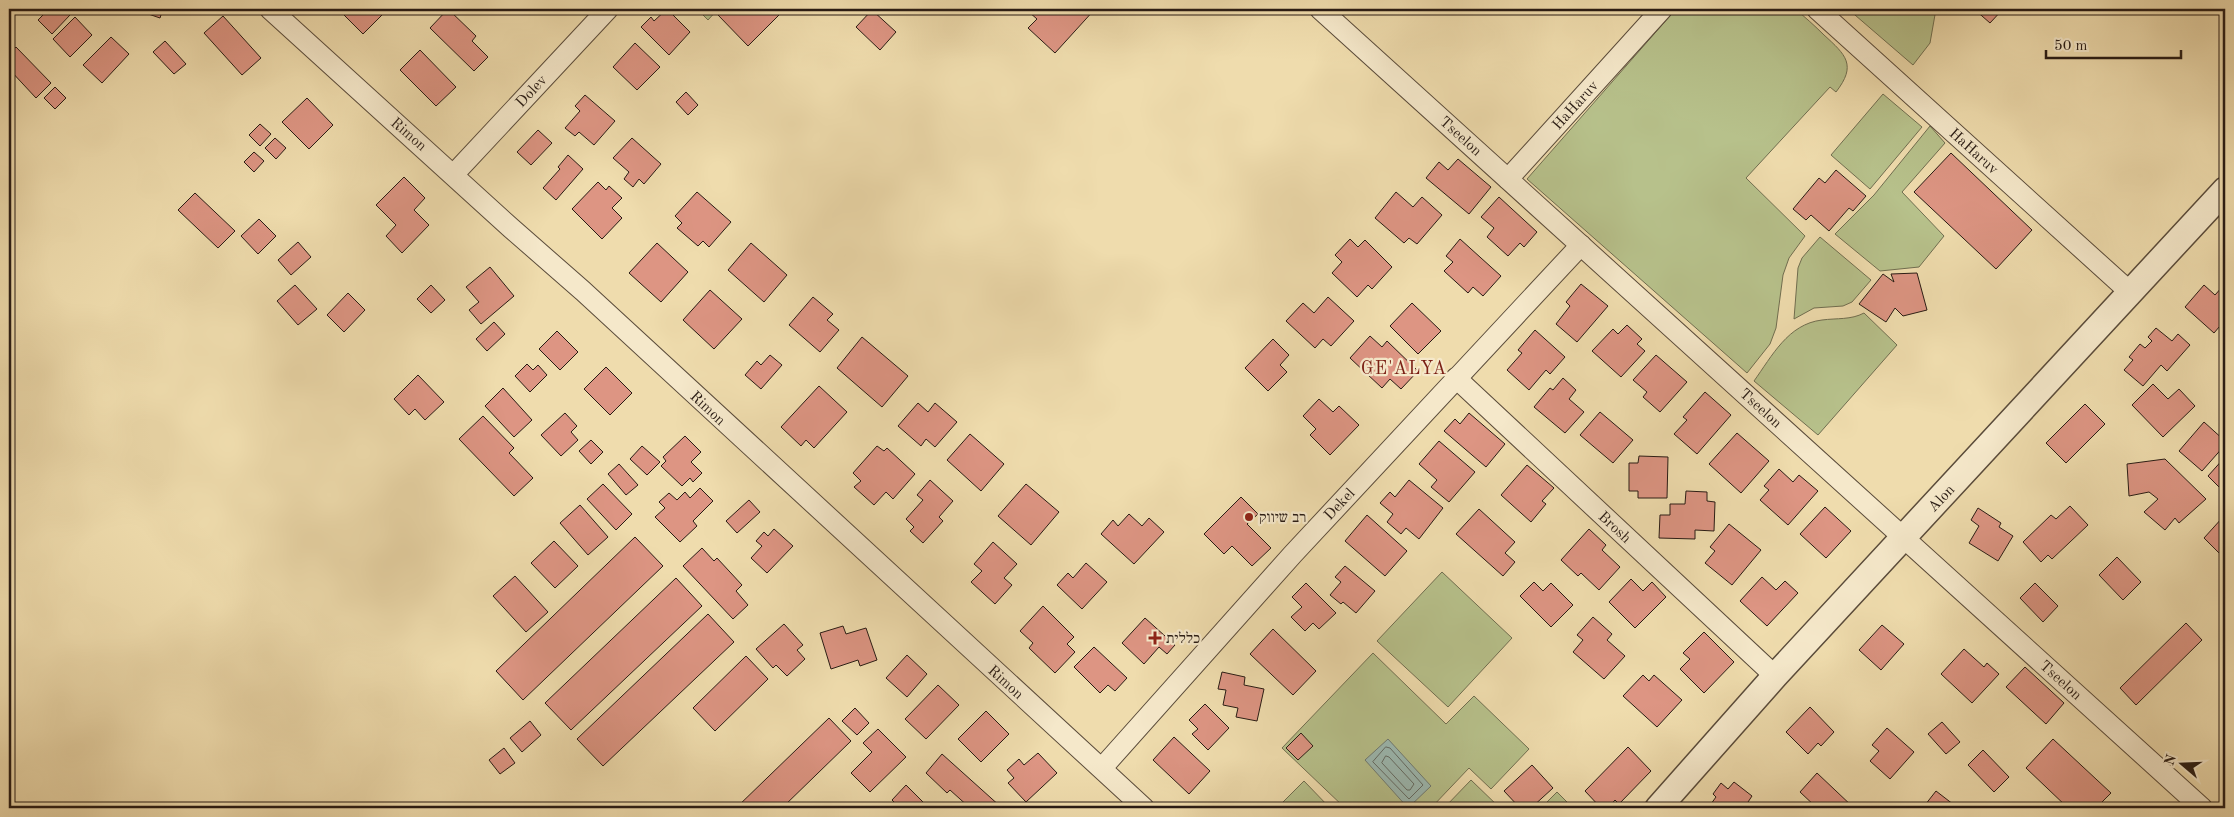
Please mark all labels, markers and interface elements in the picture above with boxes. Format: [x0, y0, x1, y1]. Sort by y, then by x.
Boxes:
scale bar [2046, 28, 2182, 60]
text: 50 m [2054, 39, 2088, 54]
street label: Dolev [514, 73, 551, 111]
street label: HaHaruv [1550, 78, 1602, 134]
street label: Tseelon [1436, 115, 1484, 160]
street label: Rimon [387, 116, 429, 155]
street label: HaHaruv [1945, 126, 2001, 178]
district label: GE'ALYA [1361, 360, 1447, 378]
street label: Tseelon [1736, 387, 1784, 432]
street label: Rimon [686, 389, 728, 429]
street label: Alon [1926, 483, 1958, 515]
street label: Dekel [1322, 486, 1358, 524]
street label: Brosh [1595, 509, 1633, 547]
marker: רב שיווק [1243, 511, 1255, 523]
place label: רב שיווק [1259, 511, 1307, 526]
marker: כללית [1148, 631, 1162, 645]
place label: כללית [1166, 631, 1200, 647]
street label: Tseelon [2036, 659, 2084, 704]
street label: Rimon [984, 663, 1026, 703]
north arrow [2156, 740, 2206, 790]
text: N [2162, 752, 2179, 767]

